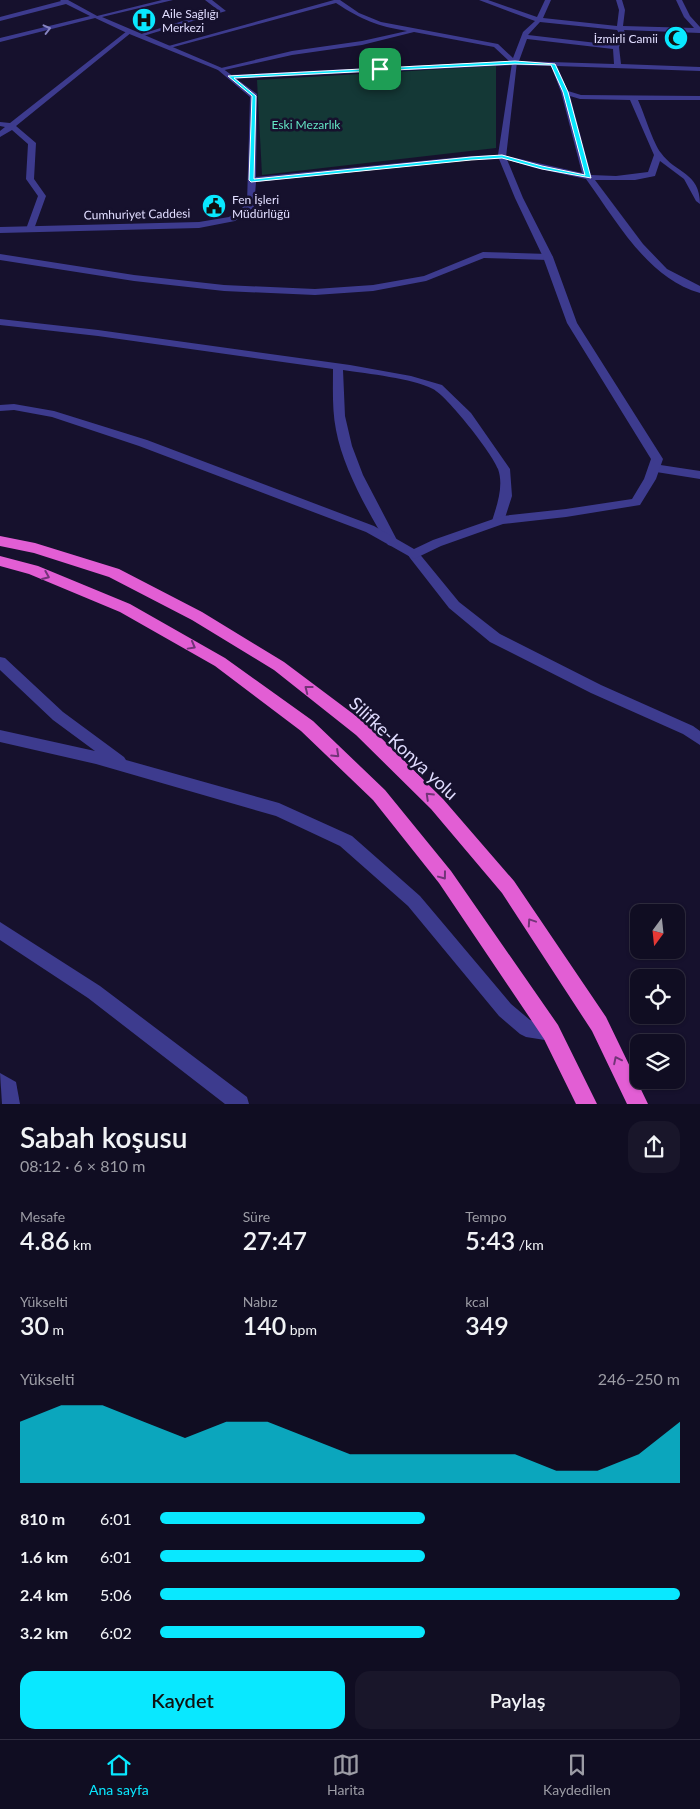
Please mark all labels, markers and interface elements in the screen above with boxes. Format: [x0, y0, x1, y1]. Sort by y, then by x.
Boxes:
place label: Aile Sağlığı Merkezi [162, 6, 219, 35]
hospital icon: Aile Sağlığı Merkezi [131, 7, 157, 33]
one-way arrow [43, 24, 51, 34]
mosque icon: İzmirli Camii [663, 25, 689, 51]
place label: İzmirli Camii [594, 31, 658, 46]
pin [359, 48, 401, 90]
icon: arrive [366, 55, 394, 83]
park label: Eski Mezarlık [272, 117, 341, 132]
place label: Fen İşleri Müdürlüğü [232, 192, 290, 221]
public building icon: Fen İşleri Müdürlüğü [201, 193, 227, 219]
street label: Cumhuriyet Caddesi [84, 206, 191, 222]
one-way arrow [41, 569, 50, 580]
one-way arrow [187, 640, 196, 650]
one-way arrow [305, 686, 314, 694]
street label: Silifke-Konya yolu [345, 692, 463, 804]
one-way arrow [330, 748, 339, 757]
one-way arrow [426, 793, 435, 802]
one-way arrow [438, 870, 446, 879]
north arrow [630, 904, 685, 959]
map controls [630, 904, 685, 1089]
one-way arrow [528, 919, 538, 928]
button: locate [630, 969, 685, 1024]
button: layers [630, 1034, 685, 1089]
one-way arrow [613, 1056, 623, 1065]
text: Sabah koşusu [20, 1120, 187, 1154]
button: share [628, 1121, 680, 1173]
text: 08:12 · 6 × 810 m [20, 1156, 145, 1175]
text: Mesafe [20, 1208, 65, 1225]
text: Süre [243, 1208, 270, 1225]
text: Tempo [465, 1208, 507, 1225]
text: 4.86 [20, 1225, 69, 1255]
text: 27:47 [243, 1225, 307, 1255]
text: 5:43 [465, 1225, 515, 1255]
text: km [69, 1236, 92, 1253]
text: /km [515, 1236, 544, 1253]
text: Yükselti [20, 1293, 68, 1310]
text: Nabız [243, 1293, 278, 1310]
text: kcal [465, 1293, 489, 1310]
text: 30 [20, 1310, 49, 1340]
text: 140 [243, 1310, 286, 1340]
text: 349 [465, 1310, 509, 1340]
text: m [49, 1321, 64, 1338]
text: bpm [286, 1321, 317, 1338]
text: Yükselti [20, 1369, 75, 1388]
text: 246–250 m [598, 1369, 680, 1388]
text: 810 m [20, 1509, 65, 1528]
text: 6:01 [100, 1509, 132, 1528]
text: 1.6 km [20, 1547, 68, 1566]
text: 6:01 [100, 1547, 132, 1566]
text: 2.4 km [20, 1585, 68, 1604]
text: 5:06 [100, 1585, 132, 1604]
text: 3.2 km [20, 1623, 68, 1642]
text: 6:02 [100, 1623, 132, 1642]
button: Kaydet [20, 1671, 345, 1729]
button: Paylaş [355, 1671, 680, 1729]
tab: Ana sayfa [89, 1751, 149, 1798]
tab: Harita [327, 1751, 365, 1798]
tab: Kaydedilen [543, 1751, 611, 1798]

